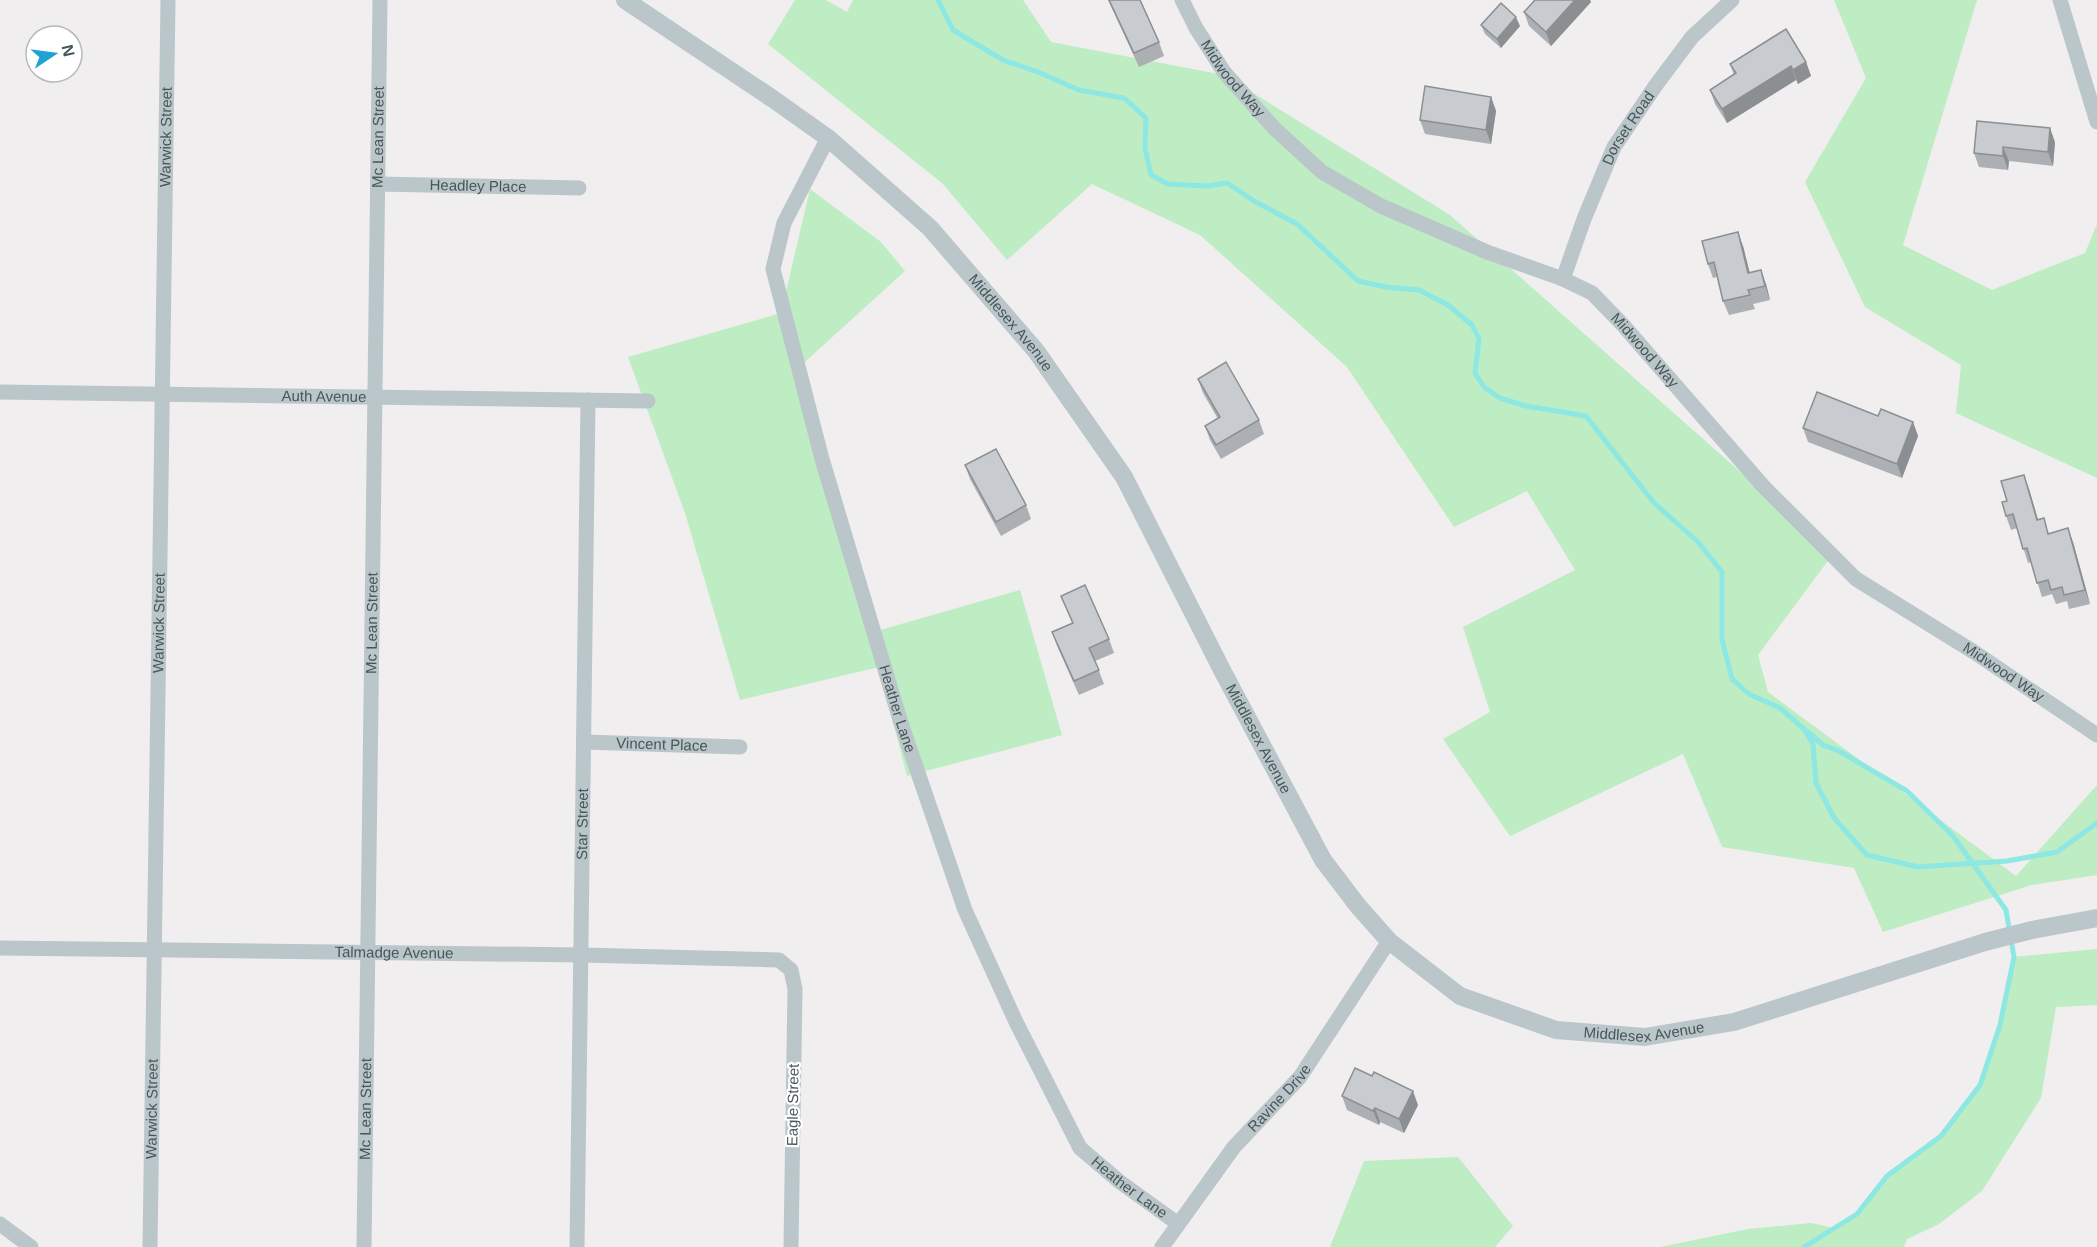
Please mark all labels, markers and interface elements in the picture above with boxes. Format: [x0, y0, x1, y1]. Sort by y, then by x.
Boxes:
north arrow [24, 24, 84, 84]
street label: Midwood Way [1198, 37, 1269, 121]
text: N [59, 43, 78, 58]
street label: Mc Lean Street [369, 85, 387, 188]
street label: Warwick Street [156, 86, 175, 187]
street label: Dorset Road [1599, 88, 1657, 167]
street label: Headley Place [429, 176, 527, 195]
street label: Middlesex Avenue [966, 270, 1056, 374]
street label: Midwood Way [1608, 309, 1683, 391]
street label: Auth Avenue [281, 387, 367, 405]
street label: Mc Lean Street [362, 571, 381, 674]
street label: Warwick Street [149, 572, 168, 673]
street label: Midwood Way [1960, 638, 2048, 705]
street label: Heather Lane [876, 663, 919, 755]
street label: Middlesex Avenue [1223, 681, 1295, 796]
street label: Vincent Place [616, 734, 708, 754]
street label: Star Street [573, 787, 591, 860]
street label: Talmadge Avenue [334, 943, 454, 961]
street label: Middlesex Avenue [1583, 1018, 1706, 1045]
street label: Mc Lean Street [356, 1057, 374, 1160]
street label: Warwick Street [142, 1058, 161, 1159]
street label: Ravine Drive [1244, 1061, 1314, 1135]
street label: Eagle Street [783, 1063, 802, 1146]
street label: Heather Lane [1088, 1153, 1171, 1221]

